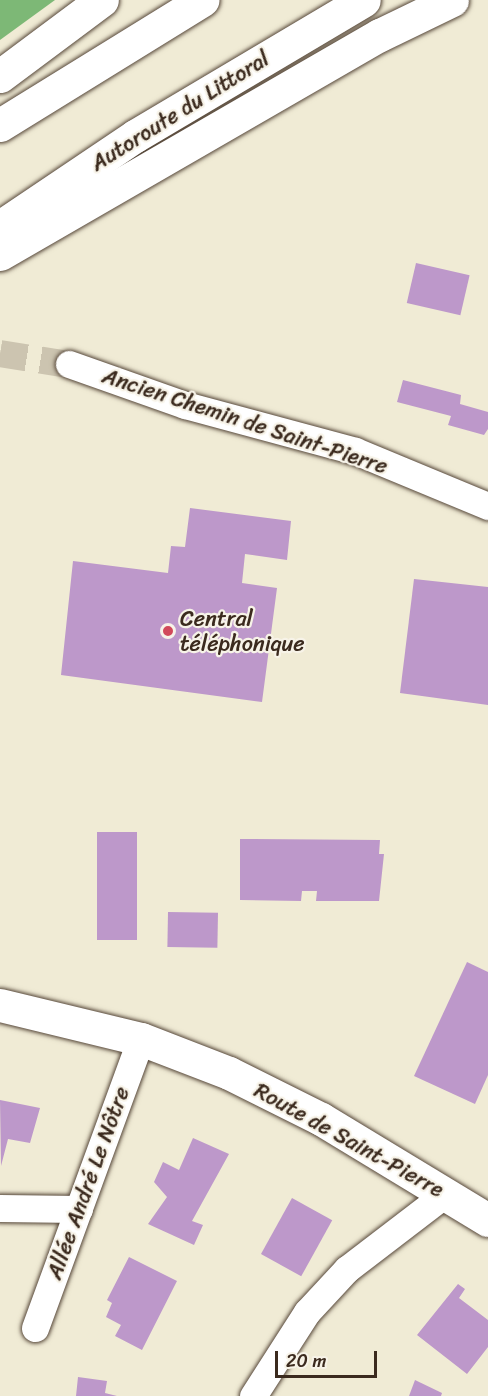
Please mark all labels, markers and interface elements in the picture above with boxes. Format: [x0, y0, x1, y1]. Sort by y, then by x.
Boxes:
street label: Autoroute du Littoral [86, 45, 274, 177]
street label: Ancien Chemin de Saint-Pierre [98, 362, 392, 480]
place label: Central téléphonique [180, 605, 305, 656]
marker: Central téléphonique [161, 624, 175, 638]
street label: Route de Saint-Pierre [249, 1077, 449, 1203]
street label: Allée André Le Nôtre [41, 1083, 135, 1283]
scale bar [278, 1339, 380, 1377]
text: 20 m [286, 1345, 326, 1377]

